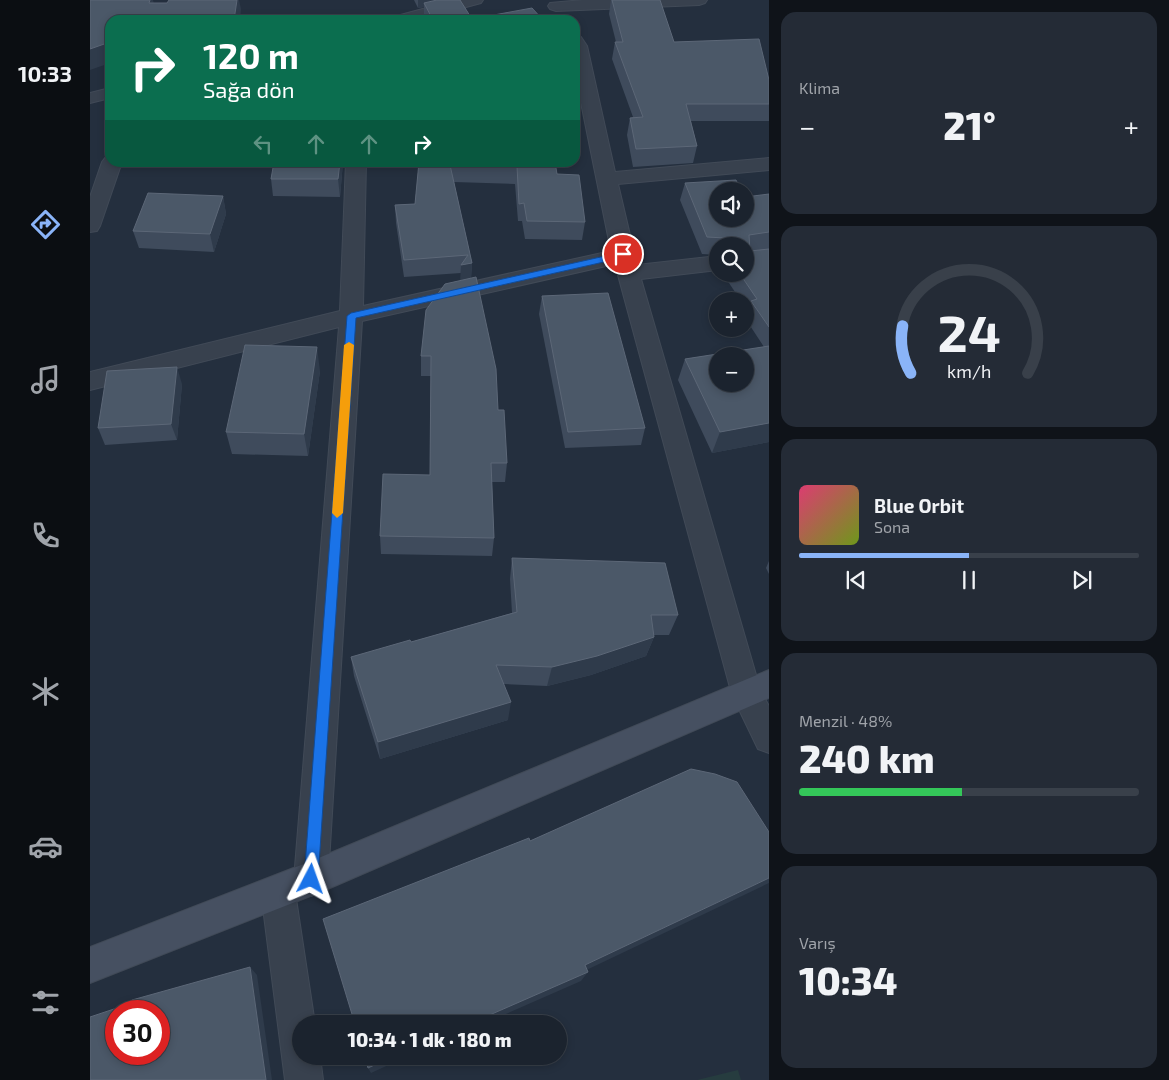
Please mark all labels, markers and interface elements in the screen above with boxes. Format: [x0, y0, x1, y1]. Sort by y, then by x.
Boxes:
text: 120 m [203, 34, 299, 76]
icon: right [120, 35, 185, 100]
text: 10:33 [18, 60, 72, 86]
text: Sağa dön [203, 76, 294, 102]
text: Klima [799, 78, 840, 97]
text: 21° [943, 102, 996, 148]
text: − [799, 109, 815, 143]
text: + [1124, 109, 1139, 143]
icon: left [249, 130, 277, 158]
icon: ahead [302, 130, 330, 158]
icon: ahead [355, 130, 383, 158]
icon: right [408, 130, 436, 158]
map controls [709, 182, 754, 392]
button: sound [709, 182, 754, 227]
icon: directions [28, 207, 63, 242]
pin [602, 233, 644, 275]
button: search [709, 237, 754, 282]
icon: arrive [609, 240, 637, 268]
button: + [709, 292, 754, 337]
text: 24 [937, 300, 1001, 362]
button: − [709, 347, 754, 392]
text: km/h [947, 360, 991, 382]
icon: music [28, 362, 63, 397]
text: Blue Orbit [874, 494, 964, 517]
text: Sona [874, 517, 910, 536]
icon: phone [28, 518, 63, 553]
icon: previous [842, 566, 870, 594]
icon: pause [955, 566, 983, 594]
icon: next [1068, 566, 1096, 594]
icon: climate [28, 674, 63, 709]
text: Menzil · 48% [799, 711, 892, 730]
text: 240 km [799, 735, 935, 781]
icon: car [28, 829, 63, 864]
position arrow [284, 852, 336, 904]
text: Varış [799, 933, 836, 952]
text: 10:34 [799, 957, 897, 1003]
icon: filters [28, 985, 63, 1020]
speed limit sign: 30 [105, 1000, 170, 1065]
text: 10:34 · 1 dk · 180 m [347, 1028, 512, 1051]

